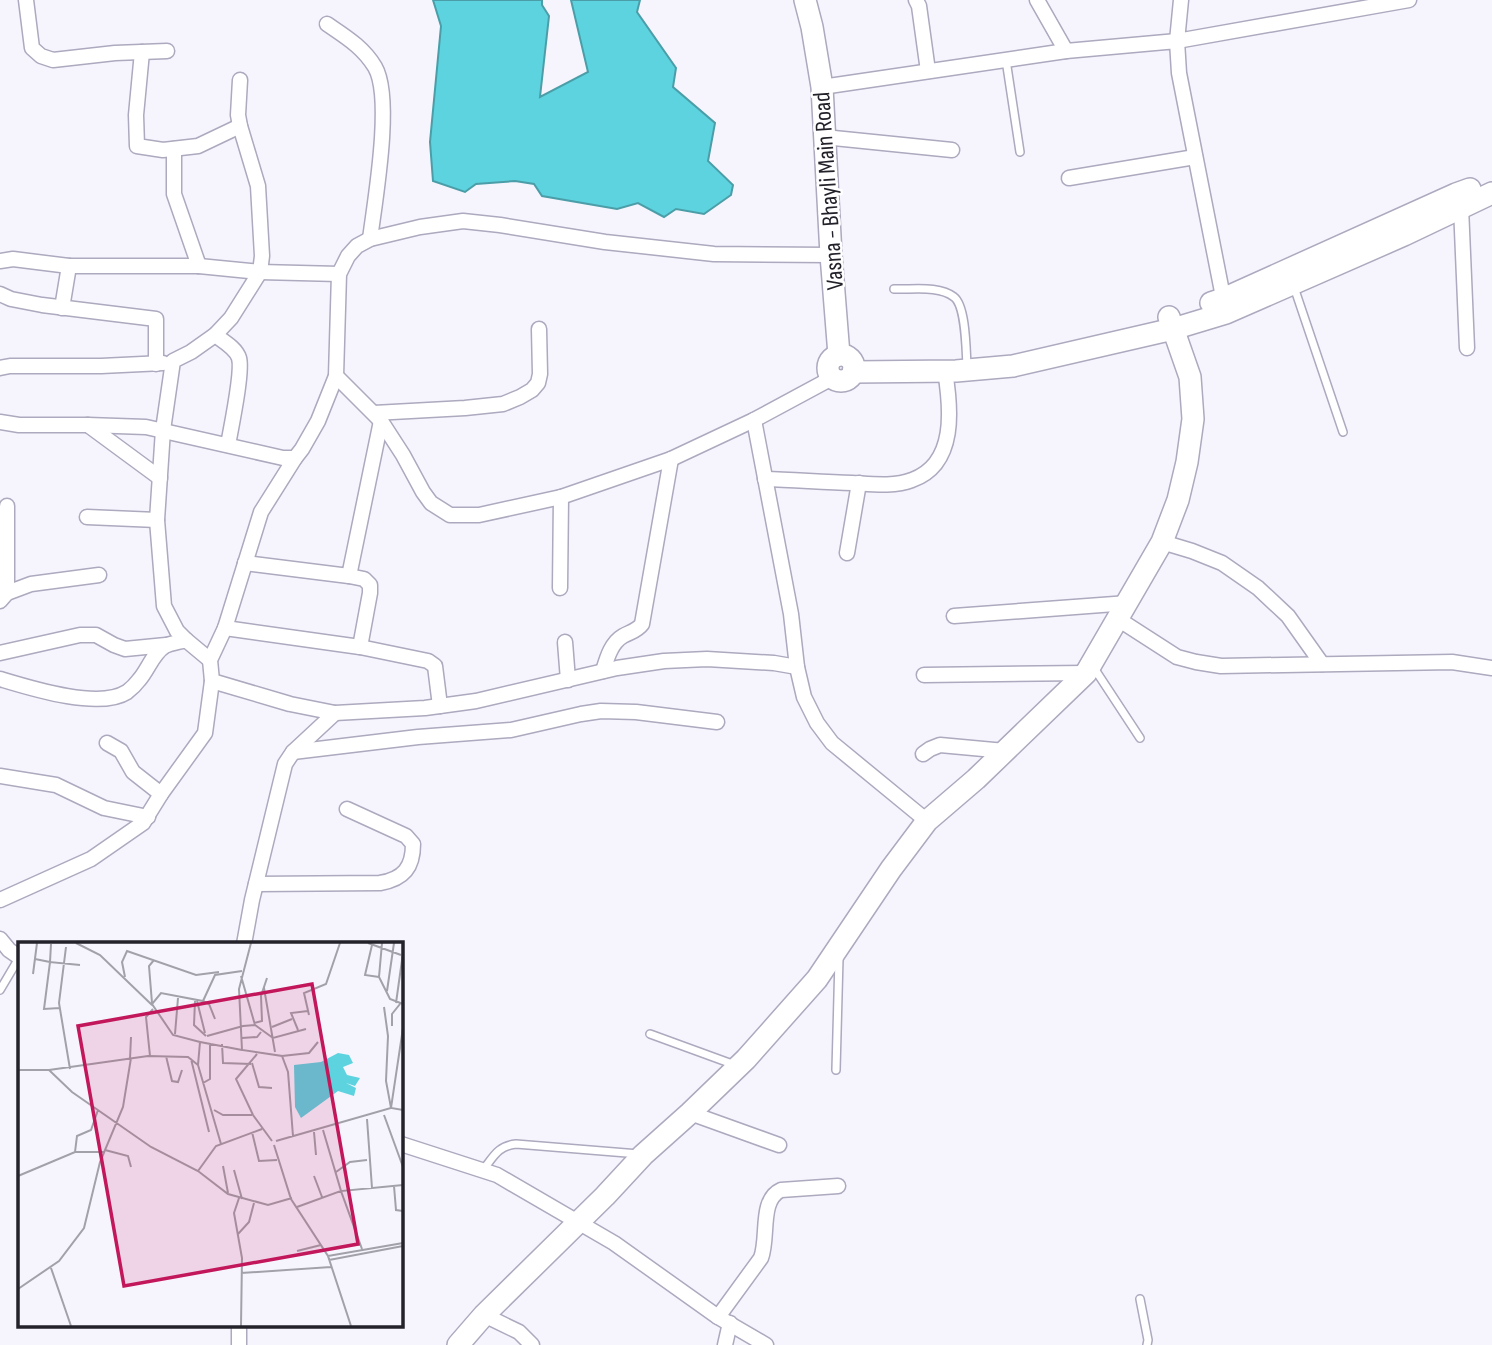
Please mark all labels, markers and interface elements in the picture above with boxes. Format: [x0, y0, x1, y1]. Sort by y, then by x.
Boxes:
street label: Vasna - Bhayli Main Road [807, 91, 850, 291]
inset map [18, 942, 402, 1328]

